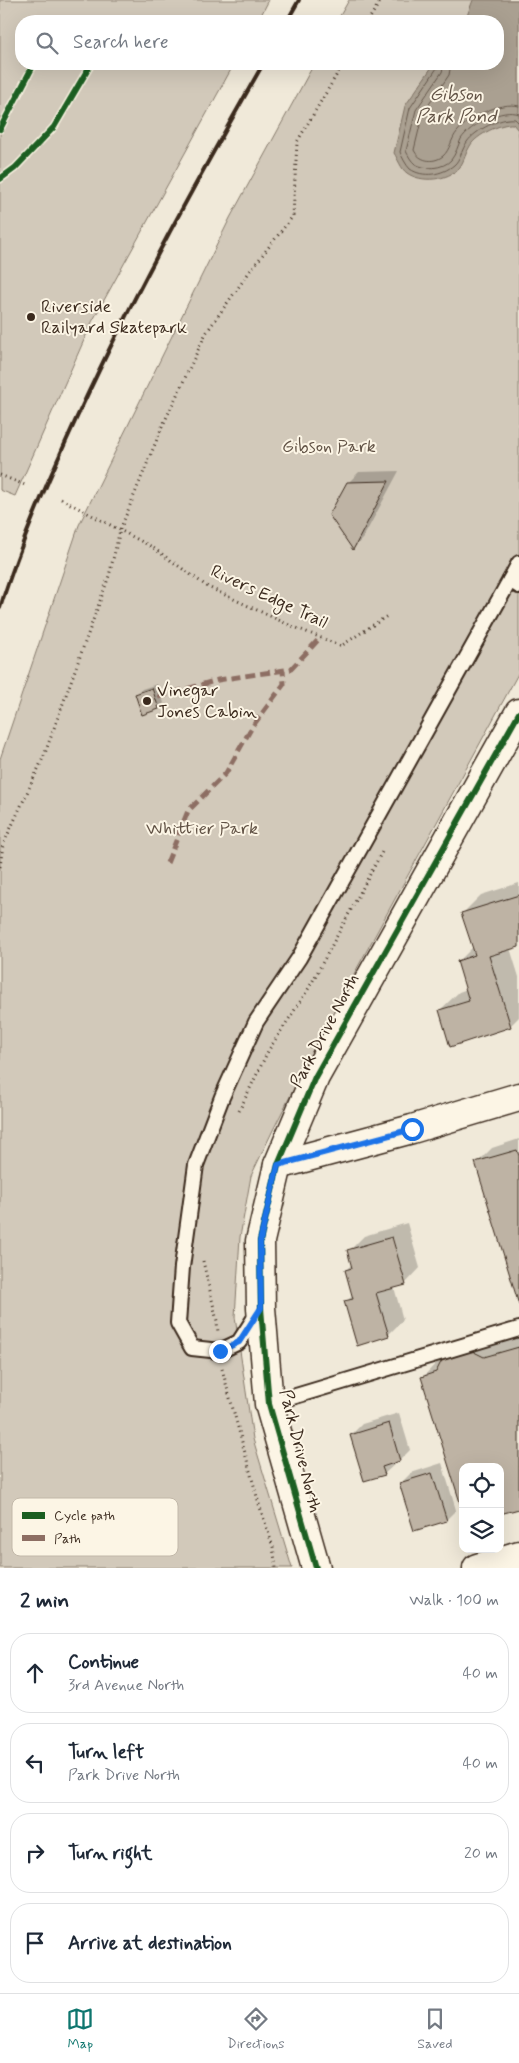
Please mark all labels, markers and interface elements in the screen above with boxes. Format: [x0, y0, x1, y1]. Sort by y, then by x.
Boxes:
search box [15, 15, 504, 70]
icon: search [33, 29, 61, 57]
text: Search here [73, 30, 169, 55]
water label: Gibson Park Pond [416, 82, 498, 129]
place label: Riverside Railyard Skatepark [41, 295, 187, 340]
marker: Riverside Railyard Skatepark [25, 311, 37, 323]
park label: Gibson Park [282, 435, 376, 459]
street label: Rivers Edge Trail [206, 559, 331, 636]
place label: Vinegar Jones Cabin [157, 679, 257, 724]
marker: Vinegar Jones Cabin [141, 695, 153, 707]
park label: Whittier Park [146, 817, 258, 841]
street label: Park Drive North [285, 970, 365, 1092]
route start [401, 1118, 424, 1141]
route end [209, 1340, 232, 1363]
street label: Park Drive North [273, 1387, 327, 1515]
map controls [459, 1463, 504, 1553]
button: locate [459, 1463, 504, 1508]
legend [12, 1498, 178, 1556]
text: Cycle path [54, 1507, 115, 1525]
button: layers [459, 1508, 504, 1553]
text: Path [54, 1530, 81, 1548]
text: 2 min [20, 1587, 69, 1615]
text: Walk · 100 m [409, 1590, 499, 1611]
text: Continue [68, 1650, 139, 1675]
icon: ahead [21, 1659, 49, 1687]
text: 40 m [462, 1663, 498, 1684]
text: 3rd Avenue North [68, 1675, 184, 1696]
text: Turn left [68, 1740, 144, 1765]
icon: left [21, 1749, 49, 1777]
text: 40 m [462, 1753, 498, 1774]
text: Park Drive North [68, 1765, 180, 1786]
icon: right [21, 1839, 49, 1867]
text: Turn right [68, 1841, 152, 1866]
text: 20 m [464, 1843, 498, 1864]
icon: arrive [21, 1929, 49, 1957]
text: Arrive at destination [68, 1931, 232, 1956]
tab: Map [66, 2005, 94, 2053]
tab: Directions [227, 2005, 285, 2053]
tab: Saved [417, 2005, 453, 2053]

